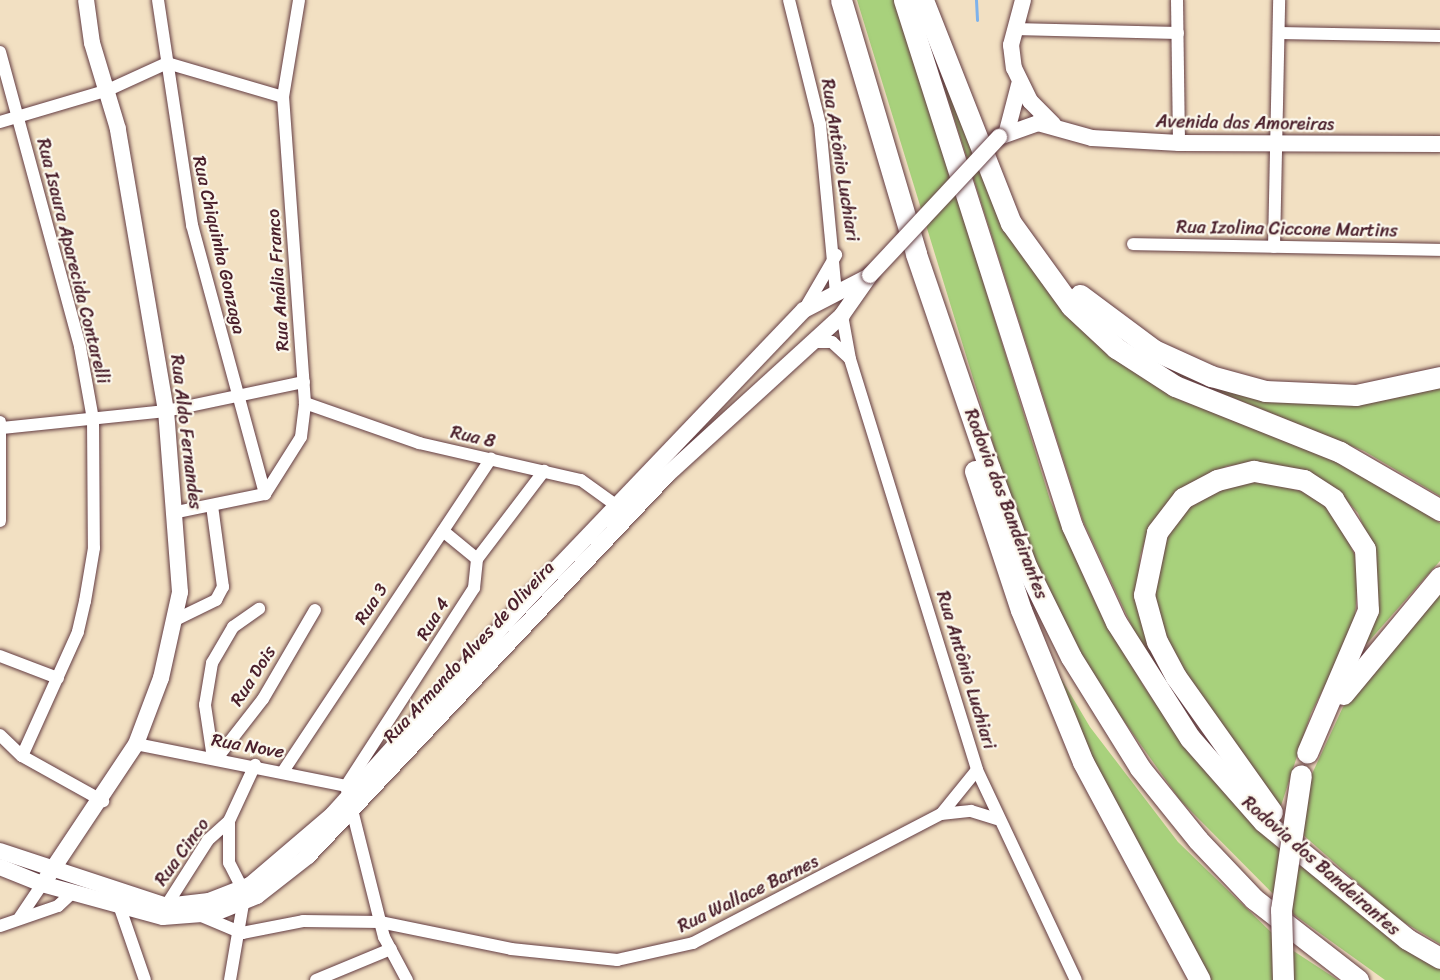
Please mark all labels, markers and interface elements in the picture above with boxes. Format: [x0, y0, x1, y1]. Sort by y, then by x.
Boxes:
street label: Rua Antônio Luchiari [816, 77, 864, 243]
street label: Avenida das Amoreiras [1155, 111, 1335, 135]
street label: Rua Isaura Aparecida Contarelli [32, 136, 114, 386]
street label: Rua Chiquinha Gonzaga [188, 154, 250, 336]
street label: Rua Anália Franco [262, 208, 294, 352]
street label: Rua Izolina Ciccone Martins [1176, 216, 1398, 242]
street label: Rua Aldo Fernandes [166, 353, 206, 511]
street label: Rodovia dos Bandeirantes [960, 406, 1052, 602]
street label: Rua 8 [449, 421, 497, 453]
street label: Rua Armando Alves de Oliveira [379, 557, 559, 747]
street label: Rua 3 [350, 580, 392, 628]
street label: Rua Antônio Luchiari [932, 588, 1000, 752]
street label: Rua 4 [412, 594, 454, 644]
street label: Rua Dois [226, 642, 280, 710]
street label: Rua Nove [210, 729, 286, 763]
street label: Rodovia dos Bandeirantes [1238, 792, 1404, 940]
street label: Rua Cinco [150, 814, 214, 890]
street label: Rua Wallace Barnes [675, 851, 821, 937]

